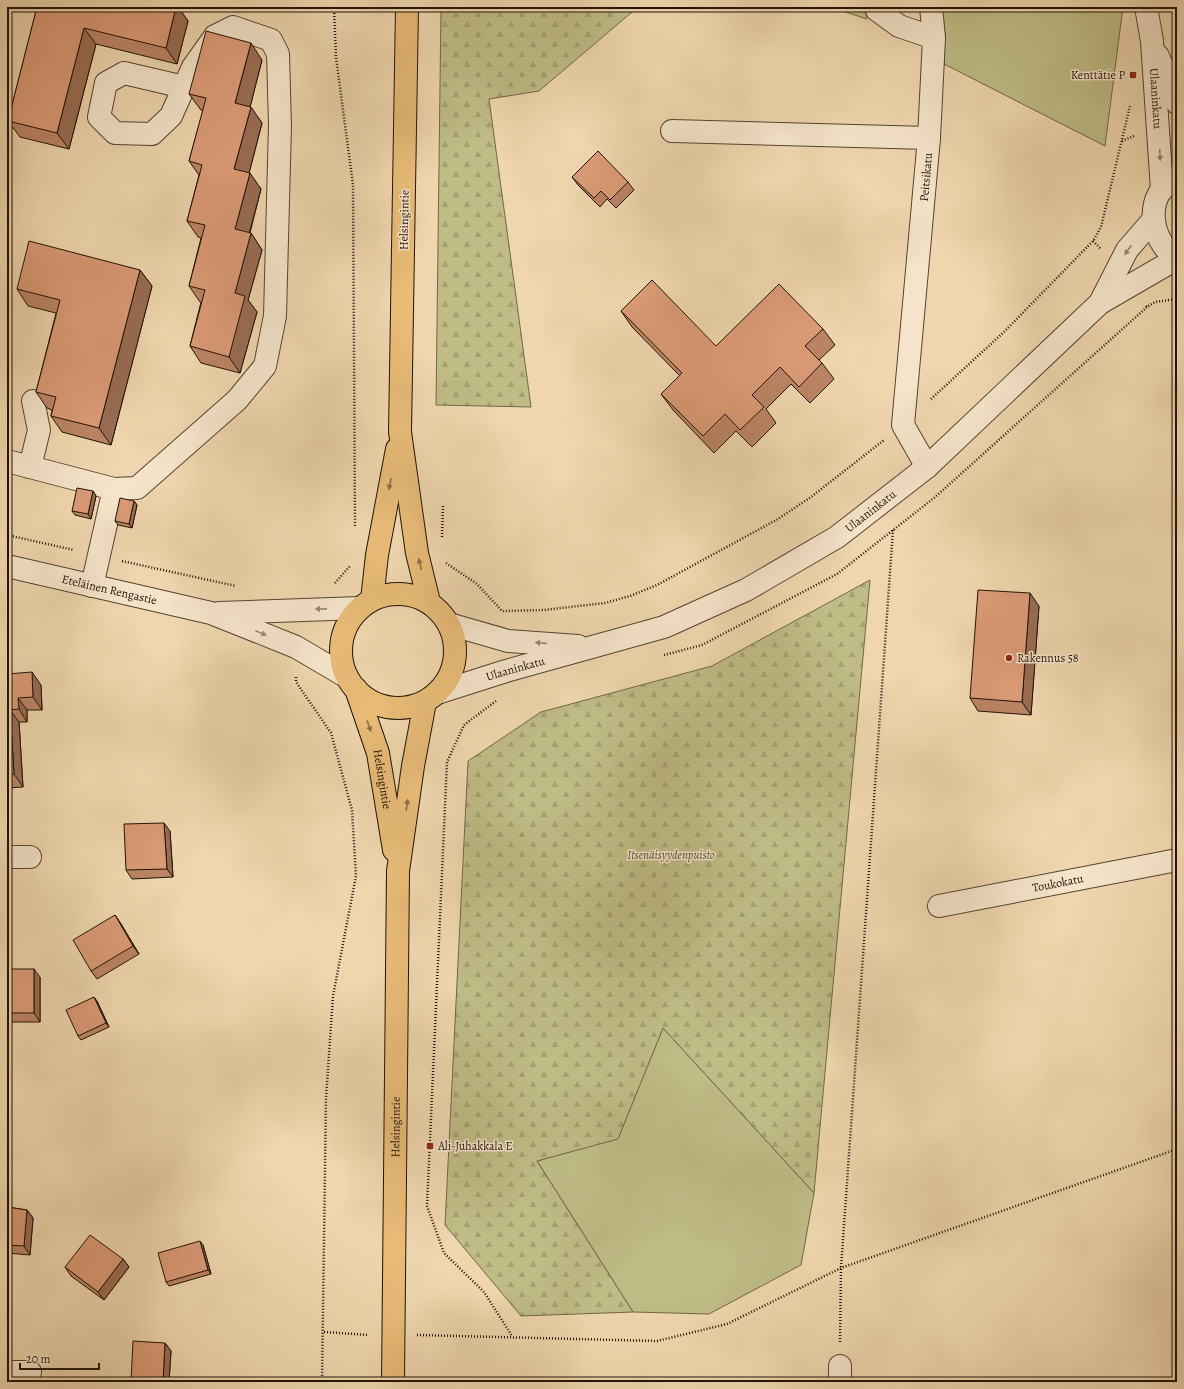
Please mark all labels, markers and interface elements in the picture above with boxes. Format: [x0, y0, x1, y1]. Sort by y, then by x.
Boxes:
place label: Kenttätie P [1071, 67, 1125, 83]
street label: Ulaaninkatu [1146, 68, 1166, 130]
marker: Kenttätie P [1128, 70, 1138, 80]
one-way arrow [1157, 149, 1164, 161]
street label: Peitsikatu [916, 152, 936, 202]
street label: Helsingintie [395, 190, 413, 250]
one-way arrow [1124, 244, 1132, 255]
one-way arrow [387, 478, 393, 490]
street label: Ulaaninkatu [842, 486, 900, 536]
one-way arrow [417, 558, 423, 570]
street label: Eteläinen Rengastie [60, 571, 159, 608]
one-way arrow [314, 606, 327, 612]
one-way arrow [255, 630, 266, 636]
one-way arrow [535, 640, 547, 647]
place label: Rakennus 58 [1017, 650, 1079, 666]
street label: Ulaaninkatu [484, 652, 547, 685]
marker: Rakennus 58 [1004, 653, 1014, 663]
one-way arrow [366, 721, 372, 733]
street label: Helsingintie [369, 748, 395, 810]
one-way arrow [404, 799, 410, 811]
park label: Itsenäisyydenpuisto [627, 847, 715, 863]
street label: Toukokatu [1031, 870, 1085, 896]
street label: Helsingintie [387, 1097, 404, 1157]
place label: Ali-Juhakkala E [437, 1138, 513, 1154]
marker: Ali-Juhakkala E [425, 1141, 435, 1151]
scale bar [20, 1345, 99, 1371]
text: 20 m [26, 1351, 50, 1367]

